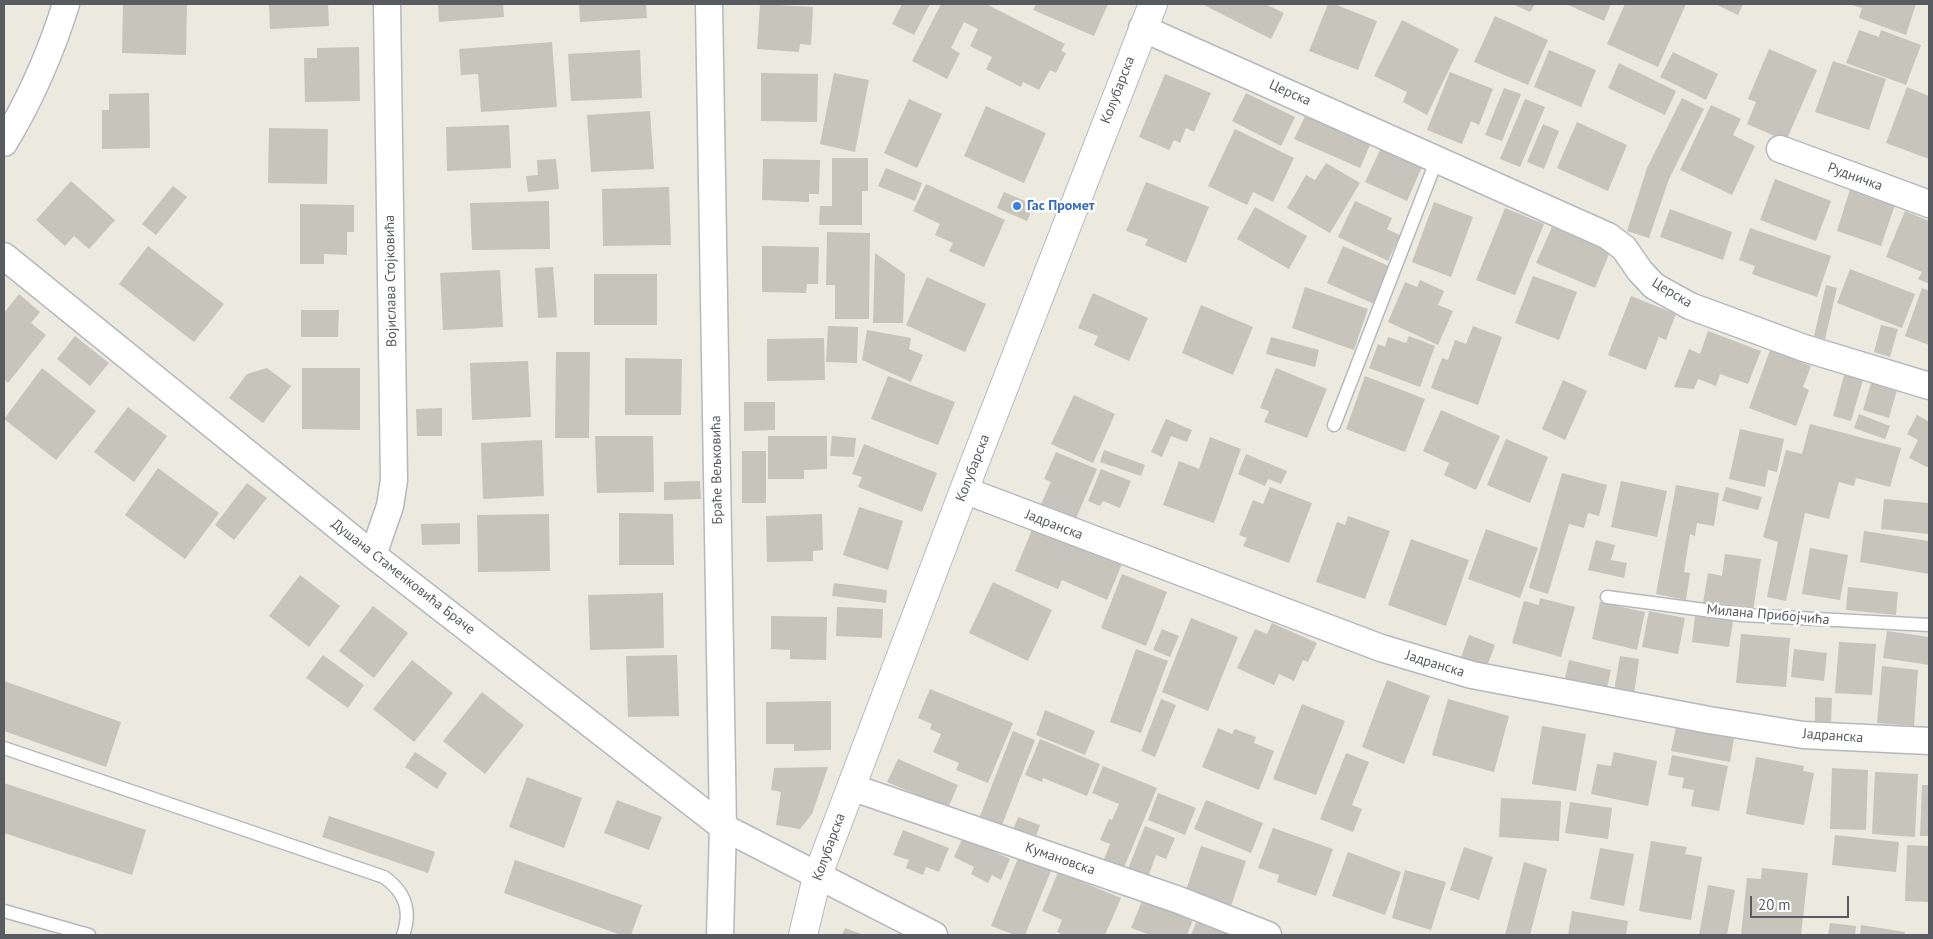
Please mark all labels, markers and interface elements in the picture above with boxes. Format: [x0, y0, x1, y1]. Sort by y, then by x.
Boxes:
street label: Колубарска [1098, 54, 1138, 126]
street label: Церска [1267, 76, 1313, 110]
street label: Рудничка [1825, 159, 1885, 195]
place label: Гас Промет [1027, 198, 1095, 214]
marker: Гас Промет [1011, 200, 1023, 212]
street label: Војислава Стојковића [381, 215, 401, 347]
street label: Церска [1649, 274, 1695, 312]
street label: Браће Вељковића [708, 415, 726, 525]
street label: Колубарска [953, 432, 993, 504]
street label: Јадранска [1023, 506, 1085, 544]
street label: Душана Стаменковића Браче [328, 516, 478, 638]
street label: Милана Прибојчића [1706, 601, 1830, 629]
street label: Јадранска [1404, 647, 1466, 681]
street label: Јадранска [1802, 726, 1864, 746]
street label: Колубарска [809, 811, 849, 883]
street label: Кумановска [1023, 839, 1097, 879]
scale bar [1753, 886, 1852, 918]
text: 20 m [1758, 895, 1791, 914]

